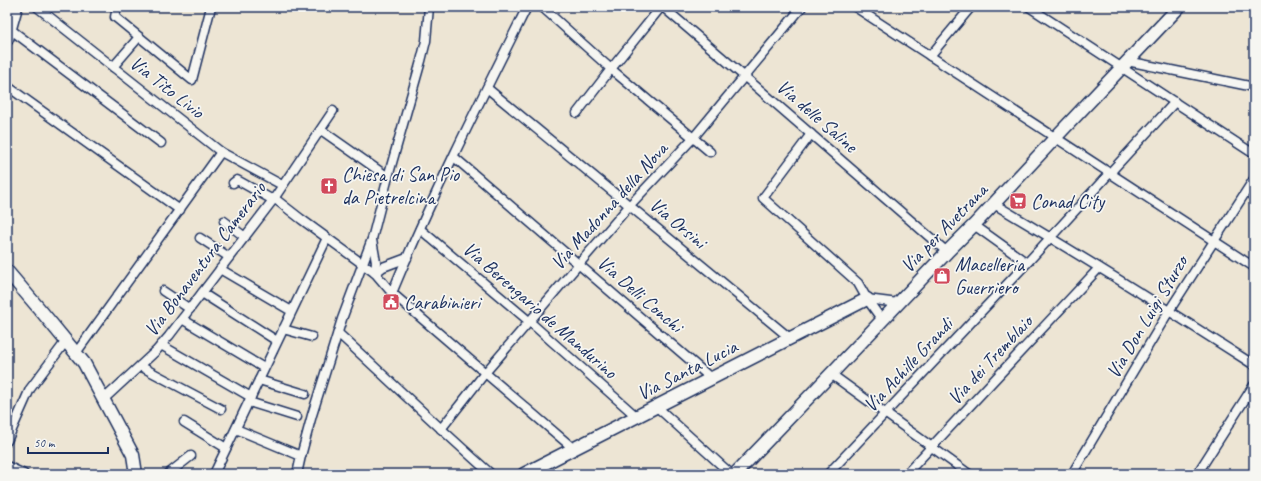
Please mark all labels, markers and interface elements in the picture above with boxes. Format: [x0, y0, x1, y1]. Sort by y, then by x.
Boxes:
street label: Via Tito Livio [125, 50, 210, 124]
street label: Via delle Saline [771, 74, 864, 159]
street label: Via Madonna della Nova [545, 136, 674, 275]
place label: Chiesa di San Pio da Pietrelcina [342, 162, 460, 210]
street label: Via Bonaventura Camerario [139, 176, 272, 341]
church icon: Chiesa di San Pio da Pietrelcina [319, 176, 339, 196]
street label: Via per Avetrana [895, 177, 994, 278]
place label: Conad City [1031, 189, 1106, 214]
supermarket icon: Conad City [1008, 191, 1028, 211]
street label: Via Orsini [644, 192, 713, 256]
street label: Via Berengario de Mandurino [458, 236, 623, 385]
street label: Via Delli Conchi [592, 250, 690, 339]
street label: Via Don Luigi Sturzo [1101, 250, 1194, 383]
place label: Macelleria Guerriero [955, 252, 1026, 300]
shop icon: Macelleria Guerriero [932, 266, 952, 286]
place label: Carabinieri [404, 290, 482, 315]
public building icon: Carabinieri [381, 292, 401, 312]
street label: Via dei Tremblaio [942, 309, 1039, 410]
street label: Via Achille Grandi [858, 311, 960, 417]
street label: Via Santa Lucia [633, 333, 743, 406]
scale bar [28, 429, 108, 455]
text: 50 m [34, 435, 56, 451]

